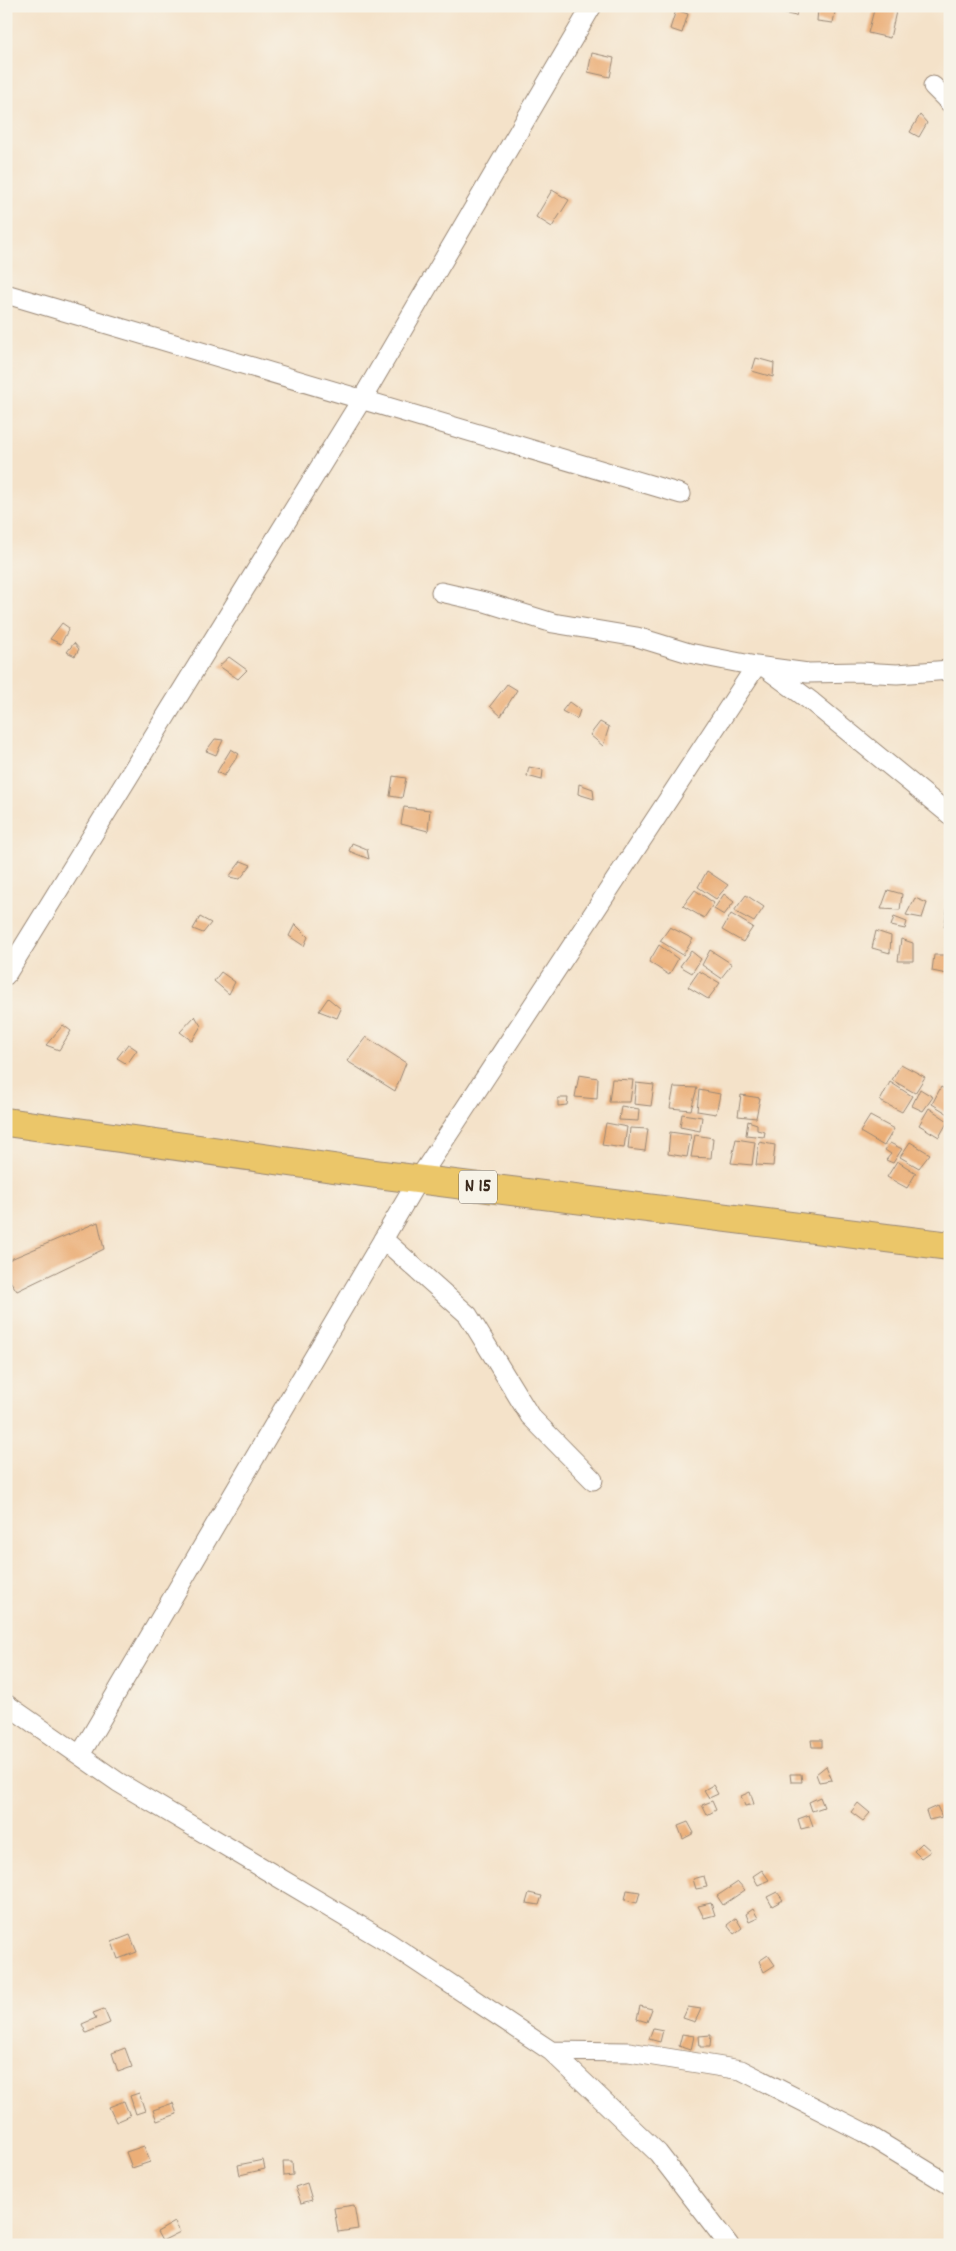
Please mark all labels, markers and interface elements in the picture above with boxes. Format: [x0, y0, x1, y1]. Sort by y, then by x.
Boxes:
road number: N 15 [459, 1170, 497, 1204]

